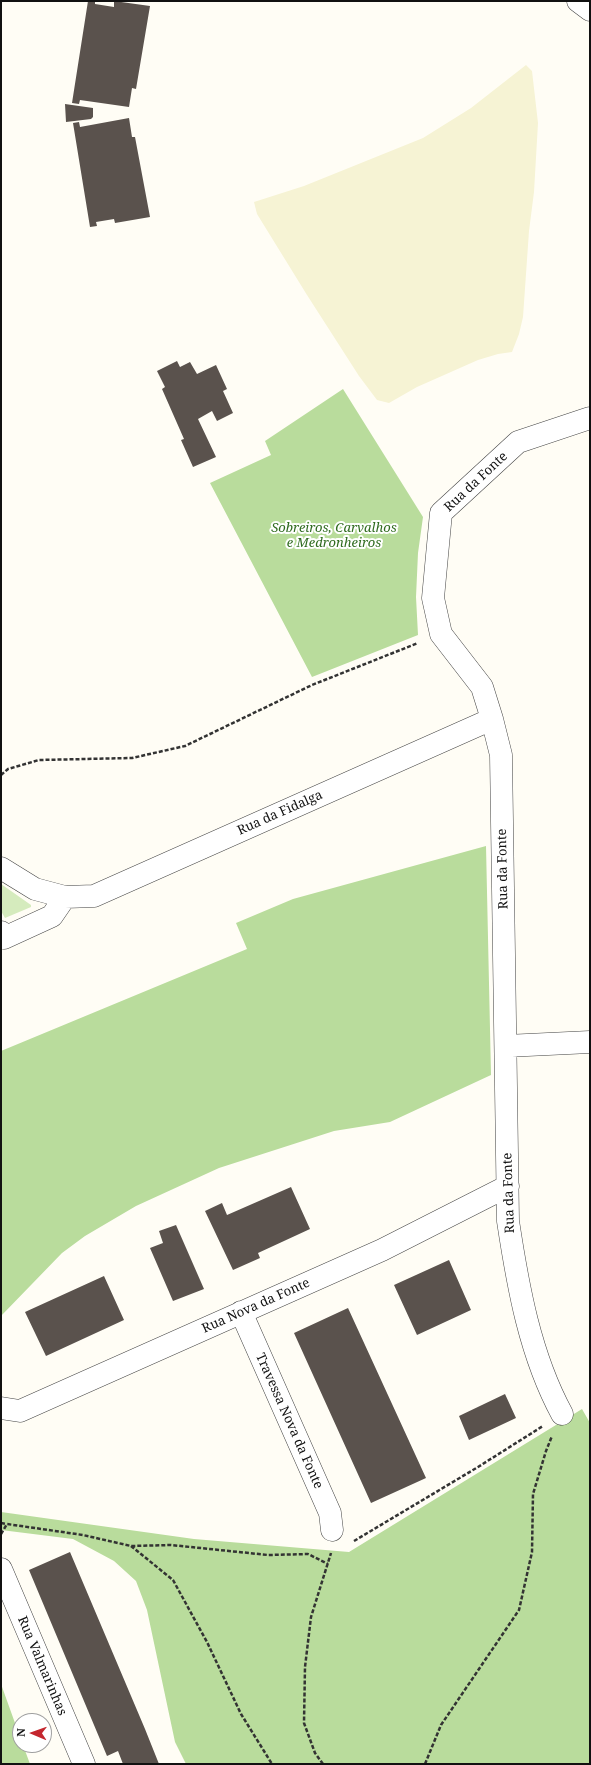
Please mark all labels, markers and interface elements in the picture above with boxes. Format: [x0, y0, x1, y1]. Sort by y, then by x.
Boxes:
street label: Rua da Fonte [441, 449, 511, 515]
park label: Sobreiros, Carvalhos e Medronheiros [271, 520, 397, 551]
street label: Rua da Fidalga [235, 787, 325, 839]
street label: Rua da Fonte [494, 829, 512, 909]
street label: Rua da Fonte [500, 1152, 518, 1234]
street label: Rua Nova da Fonte [200, 1275, 312, 1337]
street label: Travessa Nova da Fonte [252, 1351, 326, 1491]
street label: Rua Valmarinhas [14, 1614, 70, 1718]
north arrow [12, 1713, 52, 1753]
text: N [13, 1728, 28, 1737]

